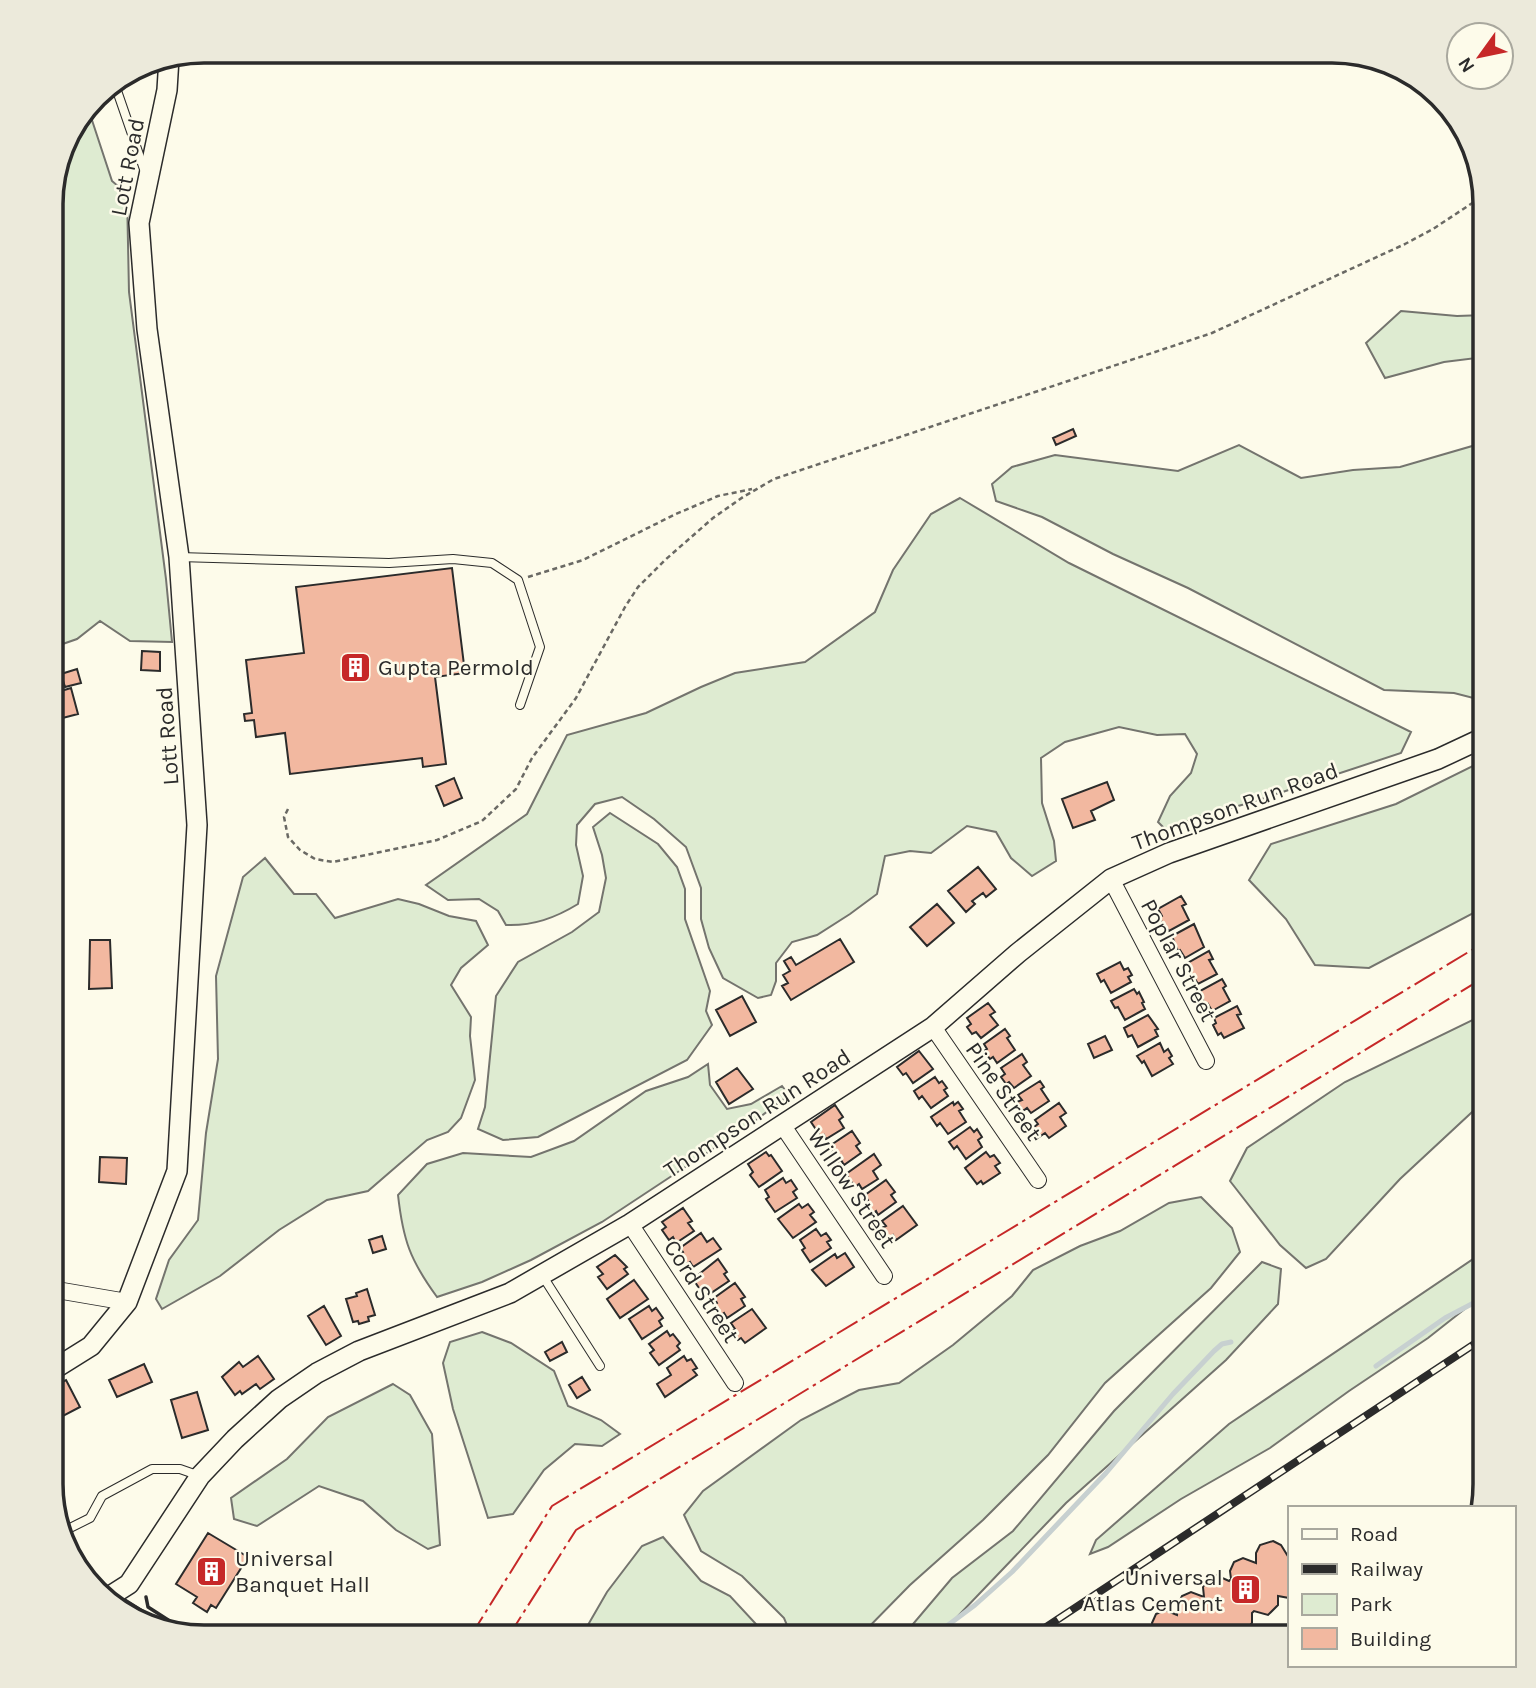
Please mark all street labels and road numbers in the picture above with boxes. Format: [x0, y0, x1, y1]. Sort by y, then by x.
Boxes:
street label: Lott Road [105, 116, 150, 218]
street label: Lott Road [151, 686, 184, 786]
street label: Thompson Run Road [1128, 757, 1342, 856]
street label: Poplar Street [1135, 894, 1222, 1026]
street label: Pine Street [960, 1037, 1048, 1146]
street label: Thompson Run Road [659, 1043, 856, 1184]
street label: Willow Street [802, 1123, 902, 1253]
street label: Cord Street [658, 1235, 745, 1348]

